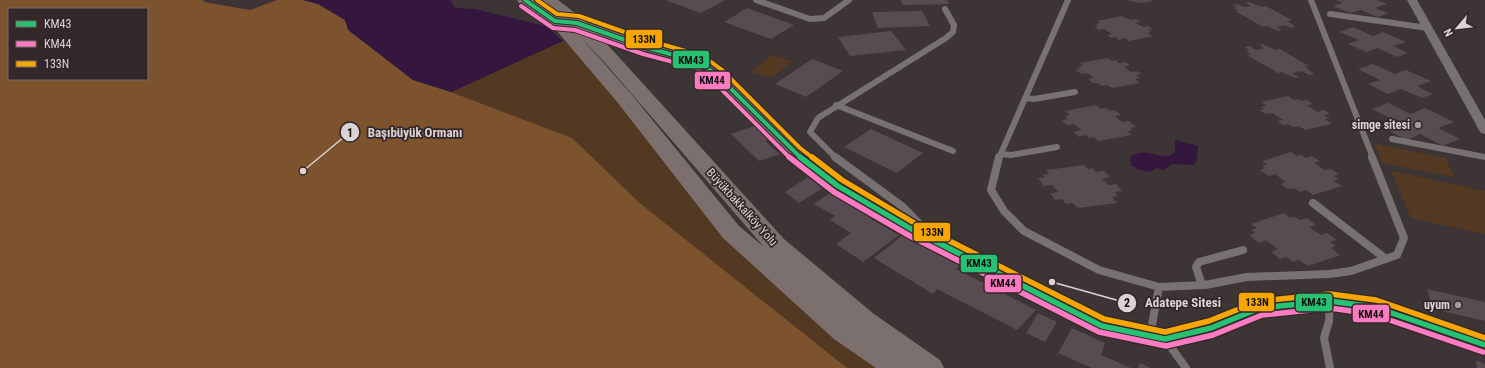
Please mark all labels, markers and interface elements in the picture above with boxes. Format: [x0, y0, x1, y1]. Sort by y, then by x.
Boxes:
legend [8, 8, 148, 80]
north arrow [1437, 8, 1477, 48]
text: KM43 [44, 17, 72, 31]
text: N [1441, 26, 1456, 38]
line badge: 133N [625, 29, 663, 49]
text: 133N [632, 33, 656, 46]
text: KM44 [44, 37, 72, 51]
line badge: KM43 [672, 50, 710, 69]
text: KM43 [678, 54, 704, 67]
text: 133N [44, 57, 69, 71]
line badge: KM44 [694, 71, 731, 90]
text: KM44 [699, 74, 725, 87]
place label: simge sitesi [1352, 118, 1410, 132]
callout: Başıbüyük Ormanı [340, 120, 471, 145]
marker: simge sitesi [1413, 120, 1423, 130]
text: Başıbüyük Ormanı [368, 125, 462, 140]
text: 1 [347, 126, 353, 140]
street label: Büyükbakkalköy Yolu [704, 165, 781, 249]
line badge: 133N [913, 222, 951, 242]
text: 133N [920, 226, 944, 239]
line badge: KM43 [960, 254, 998, 273]
text: KM43 [966, 257, 992, 270]
line badge: KM44 [984, 274, 1022, 293]
text: KM44 [990, 277, 1016, 290]
callout: Adatepe Sitesi [1117, 290, 1229, 315]
line badge: 133N [1238, 292, 1275, 312]
line badge: KM43 [1295, 293, 1333, 312]
text: Adatepe Sitesi [1145, 295, 1221, 310]
text: 2 [1124, 296, 1130, 310]
text: 133N [1245, 296, 1269, 309]
text: KM43 [1301, 296, 1327, 309]
place label: uyum [1424, 298, 1450, 312]
marker: uyum [1453, 300, 1463, 310]
line badge: KM44 [1352, 304, 1390, 323]
text: KM44 [1358, 308, 1384, 321]

